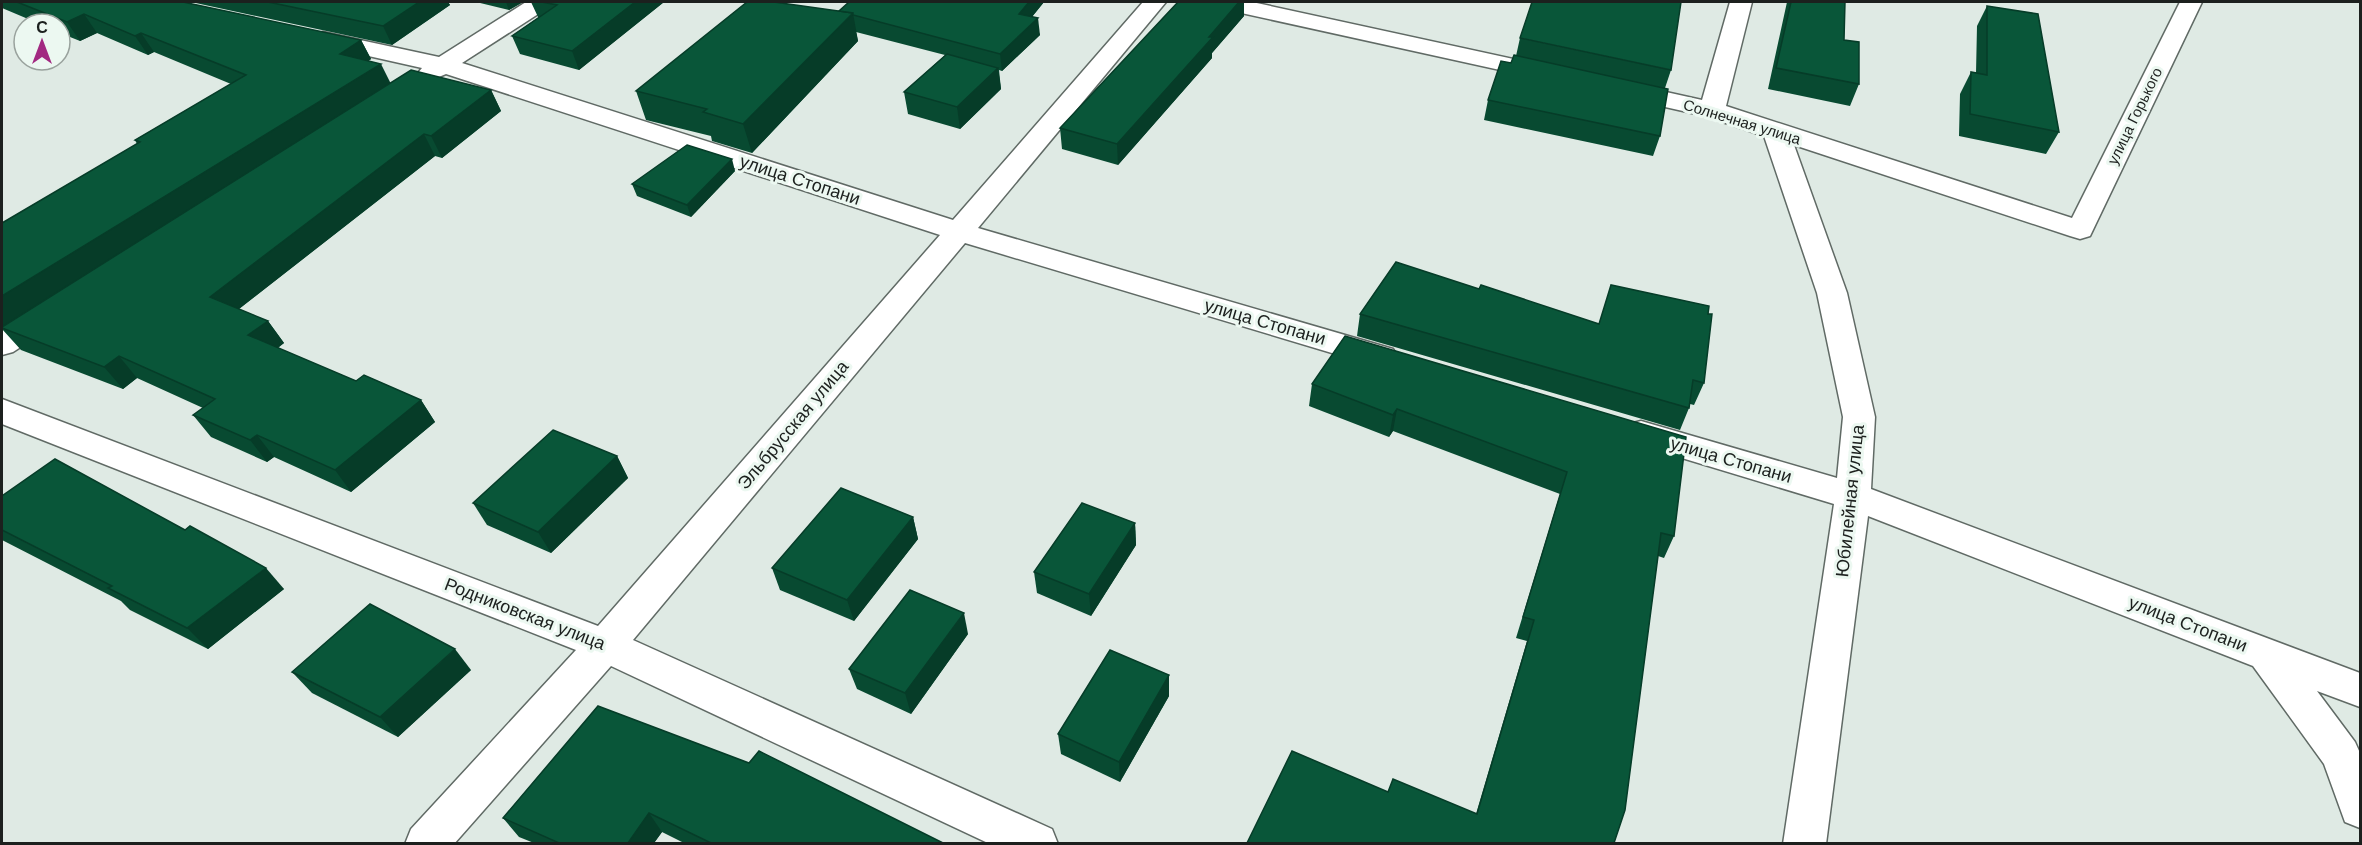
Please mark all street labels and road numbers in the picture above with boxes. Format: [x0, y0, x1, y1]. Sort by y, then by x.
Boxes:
street label: улица Горького [2104, 65, 2165, 167]
street label: Солнечная улица [1681, 96, 1803, 148]
street label: улица Стопани [737, 151, 863, 209]
street label: улица Стопани [1202, 295, 1328, 349]
street label: Эльбрусская улица [733, 356, 853, 493]
street label: Юбилейная улица [1832, 423, 1868, 578]
street label: улица Стопани [1668, 433, 1794, 487]
street label: Родниковская улица [442, 574, 609, 654]
street label: улица Стопани [2126, 592, 2250, 656]

